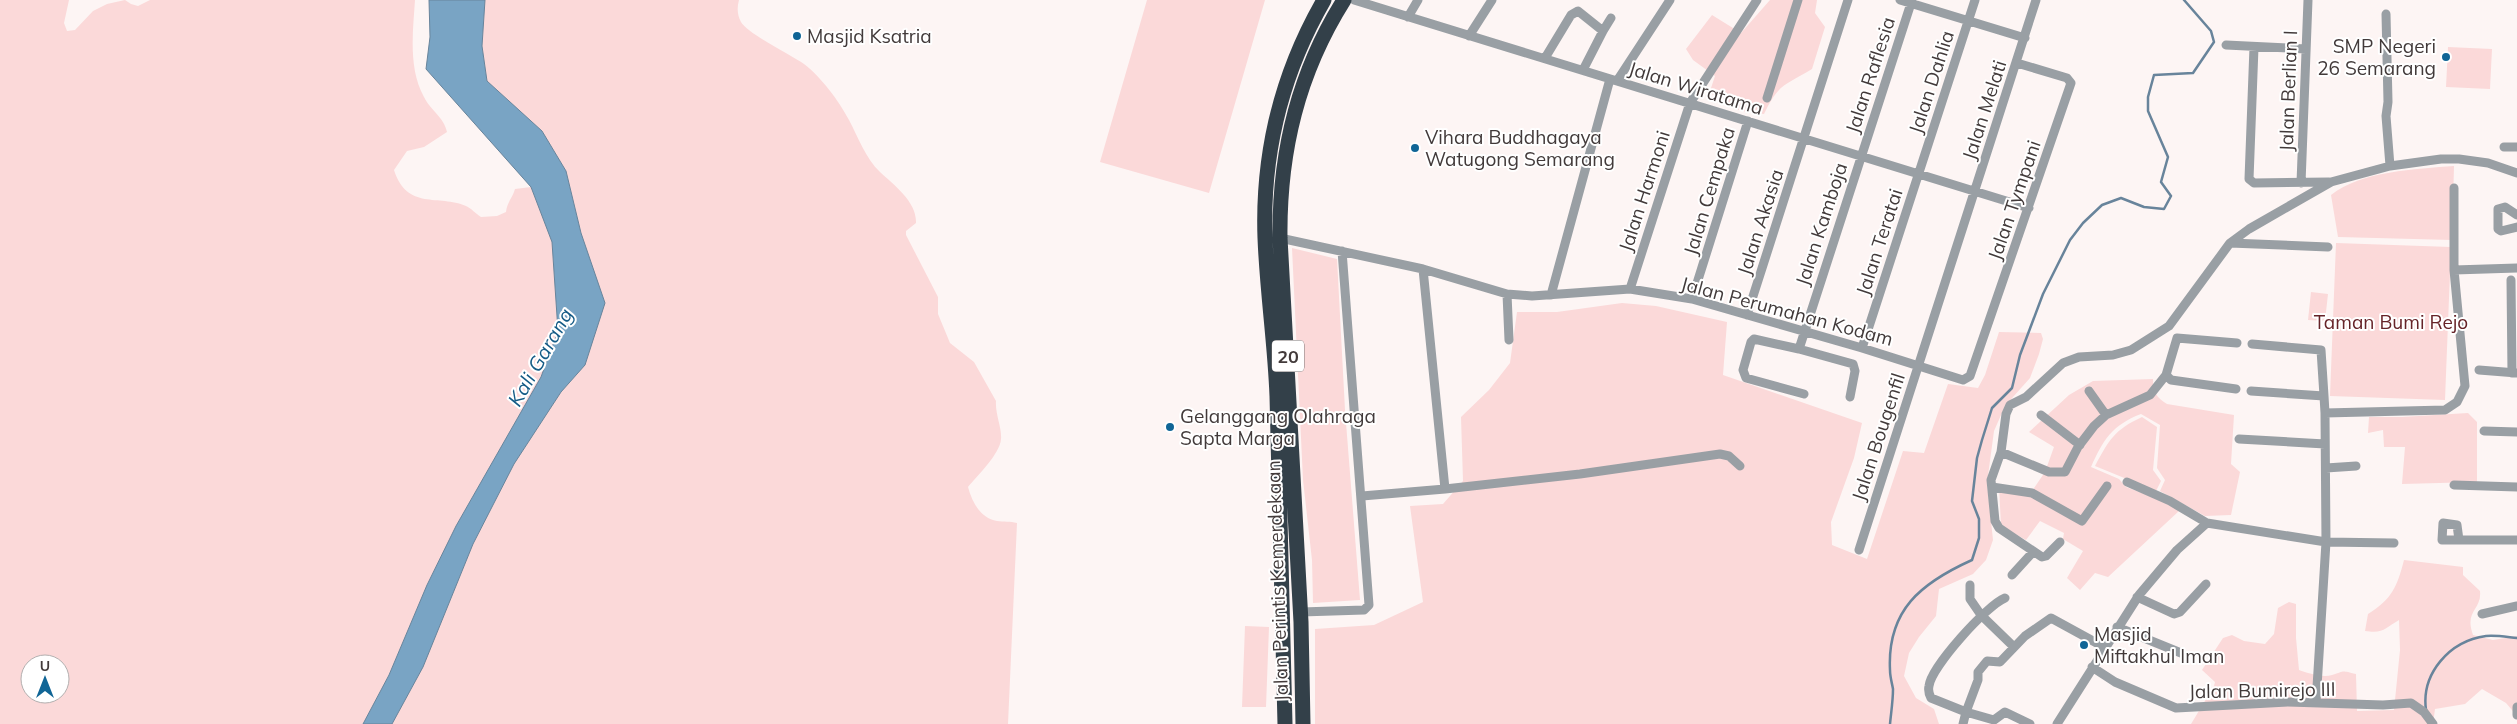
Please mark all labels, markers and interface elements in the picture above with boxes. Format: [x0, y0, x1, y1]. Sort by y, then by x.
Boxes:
street label: Jalan Raflesia [1840, 14, 1900, 136]
place label: Masjid Ksatria [807, 24, 932, 48]
street label: Jalan Dahlia [1903, 27, 1959, 137]
marker: Masjid Ksatria [791, 30, 803, 42]
street label: Jalan Berlian I [2274, 30, 2302, 152]
place label: SMP Negeri 26 Semarang [2317, 34, 2436, 80]
marker: SMP Negeri 26 Semarang [2440, 51, 2452, 63]
street label: Jalan Wiratama [1626, 56, 1766, 120]
street label: Jalan Melati [1957, 57, 2011, 163]
street label: Jalan Cempaka [1678, 124, 1740, 258]
place label: Vihara Buddhagaya Watugong Semarang [1425, 125, 1615, 171]
street label: Jalan Harmoni [1613, 128, 1675, 254]
street label: Jalan Tympani [1982, 137, 2046, 263]
marker: Vihara Buddhagaya Watugong Semarang [1409, 142, 1421, 154]
street label: Jalan Kamboja [1790, 159, 1852, 289]
street label: Jalan Akasia [1732, 166, 1788, 278]
street label: Jalan Teratai [1850, 186, 1908, 298]
street label: Jalan Perumahan Kodam [1678, 271, 1896, 351]
water label: Kali Garang [502, 304, 578, 410]
park label: Taman Bumi Rejo [2314, 310, 2468, 334]
road number: 20 [1272, 341, 1304, 372]
street label: Jalan Bougenfil [1846, 370, 1910, 504]
place label: Gelanggang Olahraga Sapta Marga [1180, 404, 1376, 450]
marker: Gelanggang Olahraga Sapta Marga [1164, 421, 1176, 433]
street label: Jalan Perintis Kemerdekaan [1261, 460, 1293, 702]
place label: Masjid Miftakhul Iman [2094, 622, 2224, 668]
marker: Masjid Miftakhul Iman [2078, 639, 2090, 651]
north arrow [20, 654, 70, 704]
text: U [40, 657, 50, 675]
street label: Jalan Bumirejo III [2188, 677, 2336, 703]

